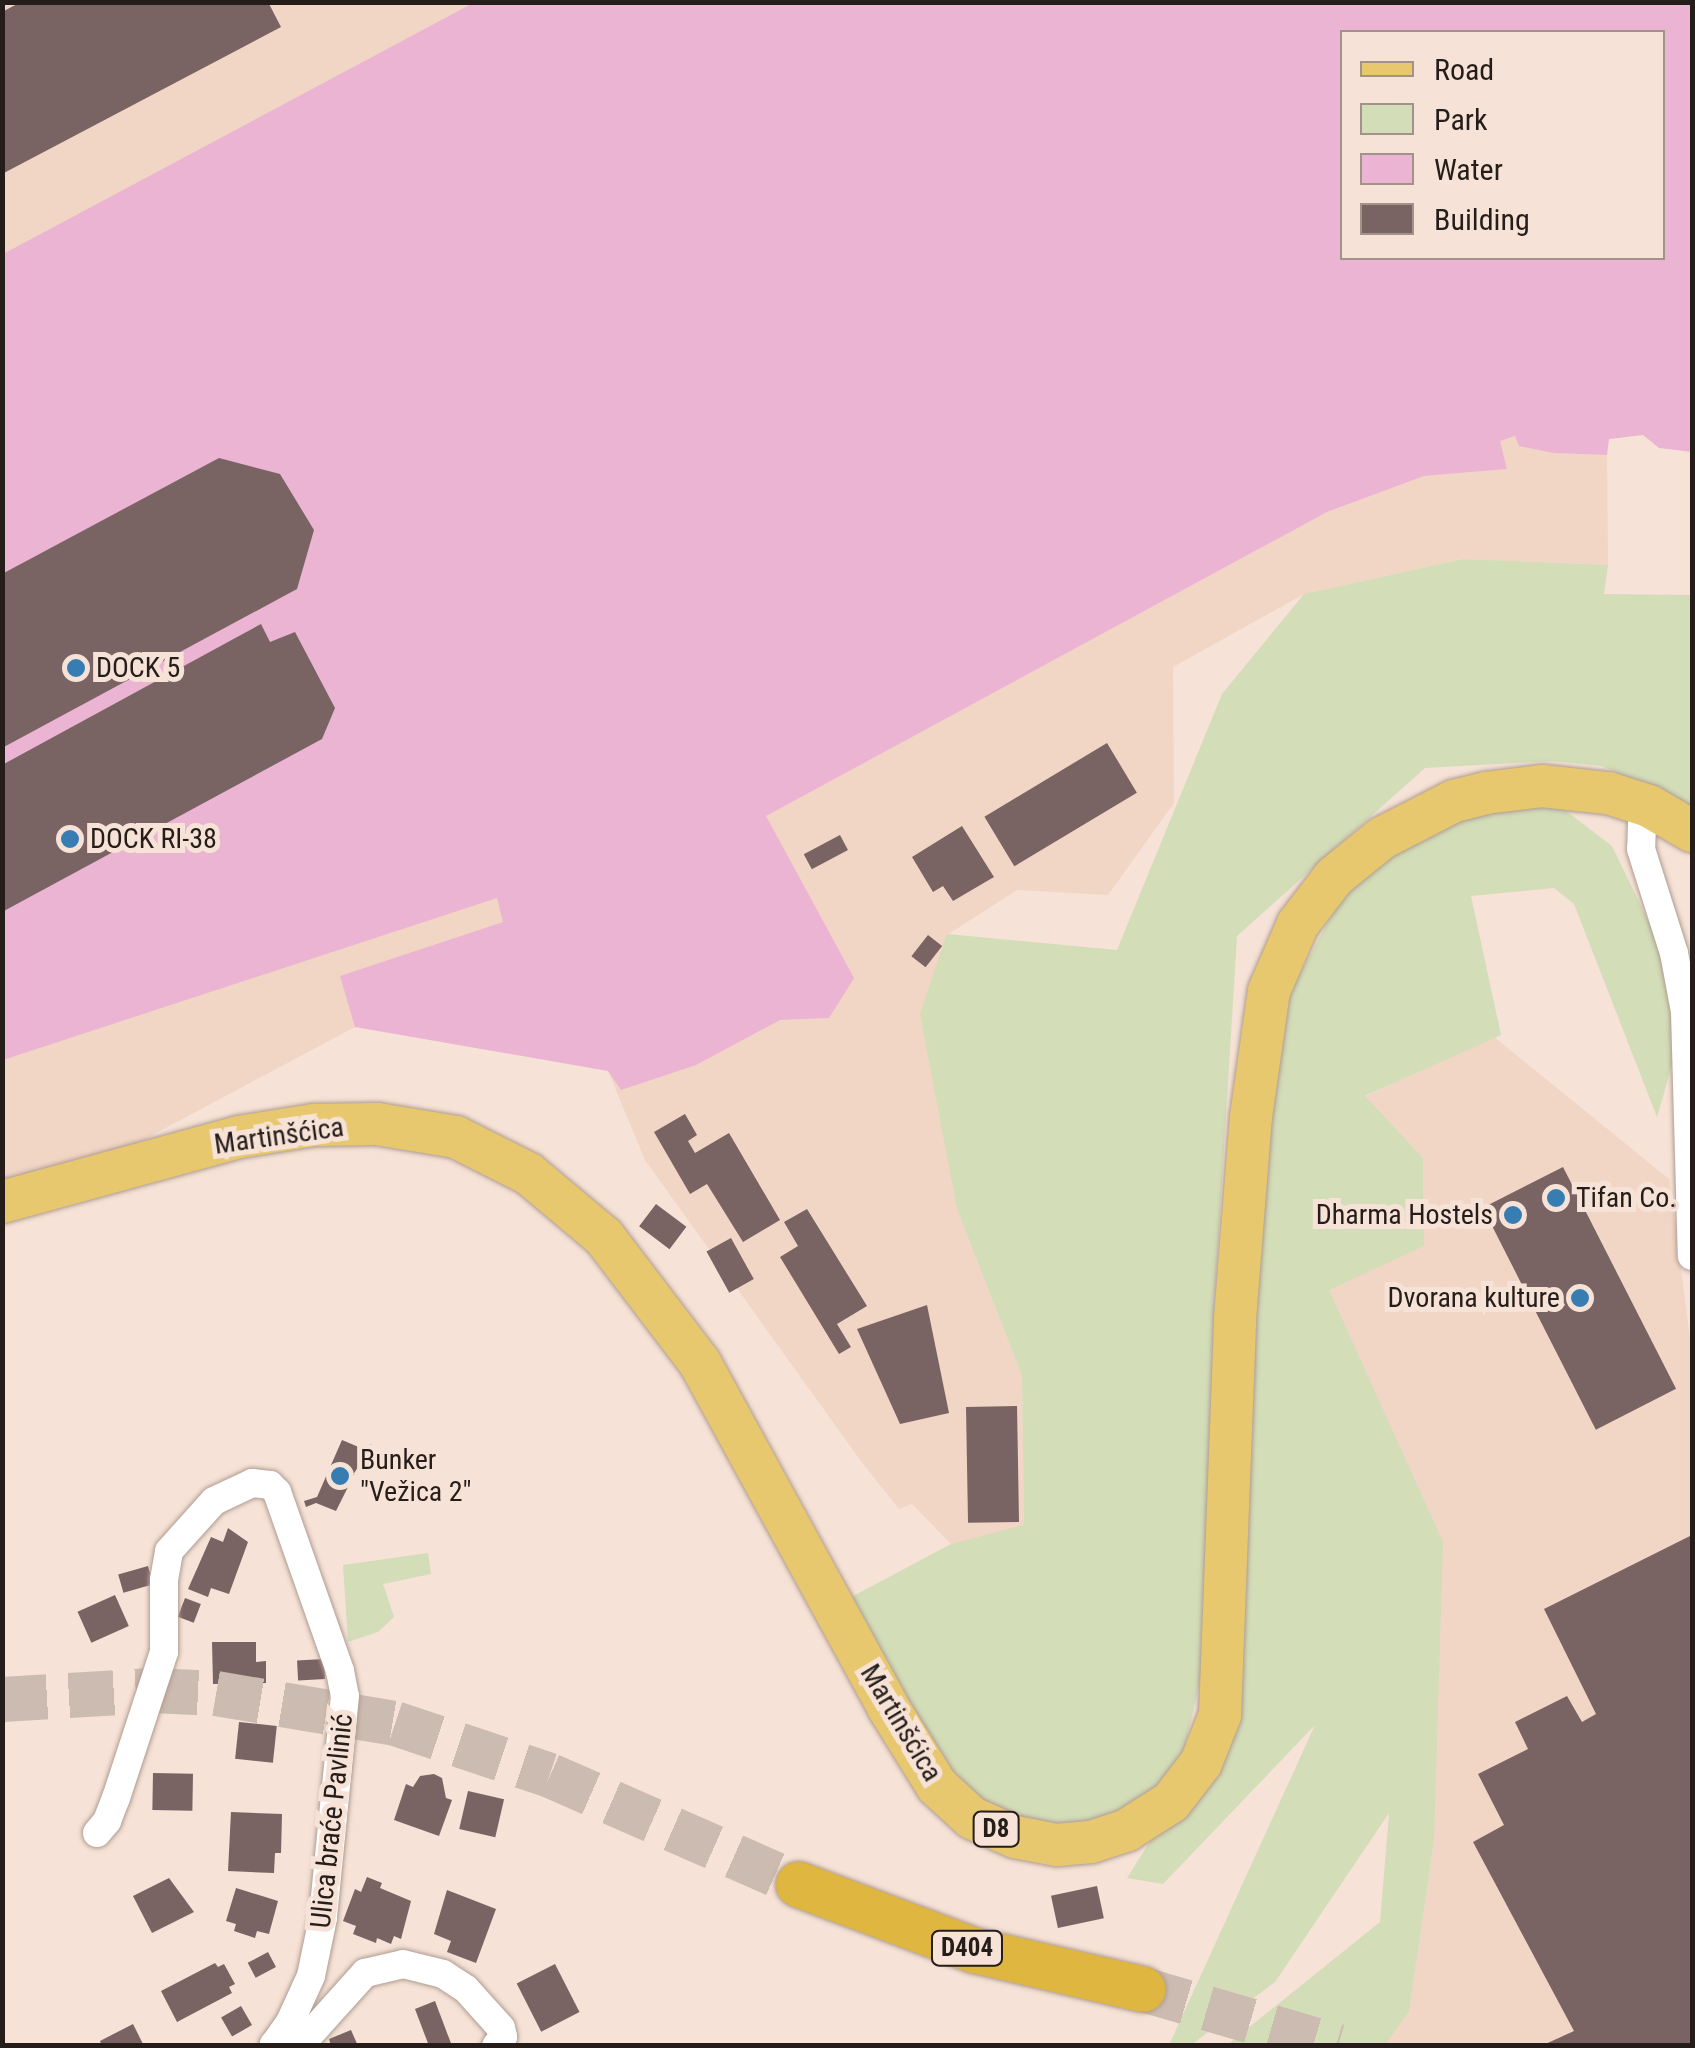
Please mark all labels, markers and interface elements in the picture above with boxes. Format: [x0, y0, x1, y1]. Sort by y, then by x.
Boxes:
legend [1340, 30, 1665, 260]
text: Road [1434, 52, 1494, 87]
text: Park [1434, 102, 1488, 137]
text: Water [1434, 152, 1503, 187]
text: Building [1434, 202, 1530, 237]
place label: DOCK 5 [96, 651, 180, 685]
marker: DOCK 5 [65, 657, 87, 679]
place label: DOCK RI-38 [90, 822, 217, 856]
marker: DOCK RI-38 [59, 828, 81, 850]
street label: Martinšćica [212, 1110, 346, 1162]
place label: Tifan Co. [1576, 1181, 1677, 1215]
marker: Tifan Co. [1545, 1187, 1567, 1209]
place label: Dharma Hostels [1316, 1198, 1493, 1232]
marker: Dharma Hostels [1502, 1204, 1524, 1226]
place label: Dvorana kulture [1388, 1281, 1560, 1315]
marker: Dvorana kulture [1569, 1287, 1591, 1309]
place label: Bunker "Vežica 2" [360, 1443, 471, 1509]
marker: Bunker "Vežica 2" [329, 1465, 351, 1487]
street label: Martinšćica [853, 1658, 949, 1788]
street label: Ulica braće Pavlinić [304, 1712, 360, 1930]
road number: D8 [971, 1809, 1021, 1849]
road number: D404 [930, 1928, 1004, 1968]

